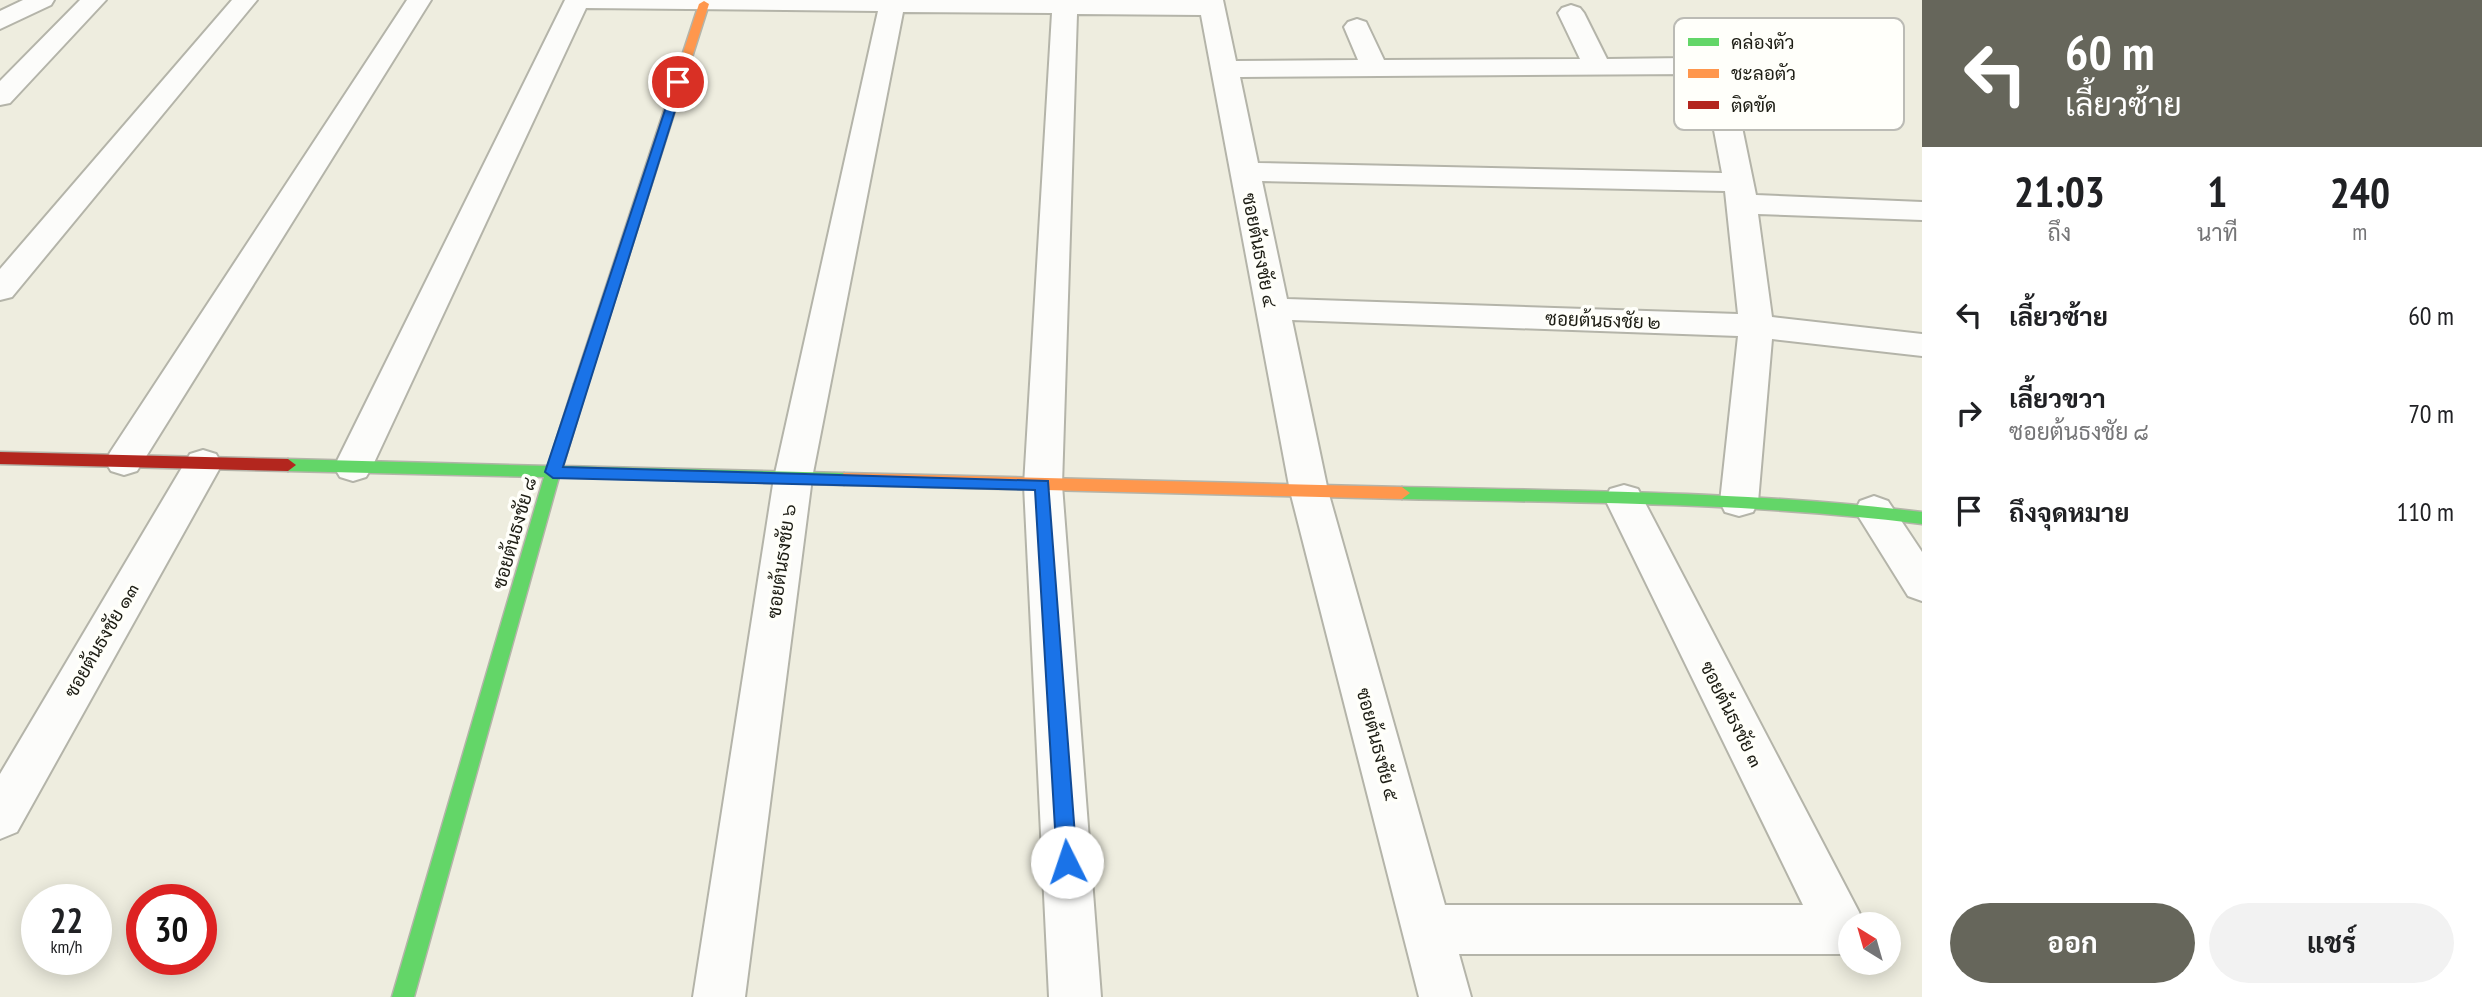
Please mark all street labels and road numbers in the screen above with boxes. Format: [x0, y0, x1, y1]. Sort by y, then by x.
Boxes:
street label: ซอยต้นธงชัย ๔ [1237, 191, 1283, 310]
street label: ซอยต้นธงชัย ๒ [1545, 306, 1661, 334]
street label: ซอยต้นธงชัย ๘ [487, 474, 541, 592]
street label: ซอยต้นธงชัย ๖ [761, 502, 801, 620]
street label: ซอยต้นธงชัย ๑๓ [58, 578, 144, 702]
street label: ซอยต้นธงชัย ๓ [1695, 657, 1769, 771]
street label: ซอยต้นธงชัย ๕ [1351, 685, 1405, 804]

